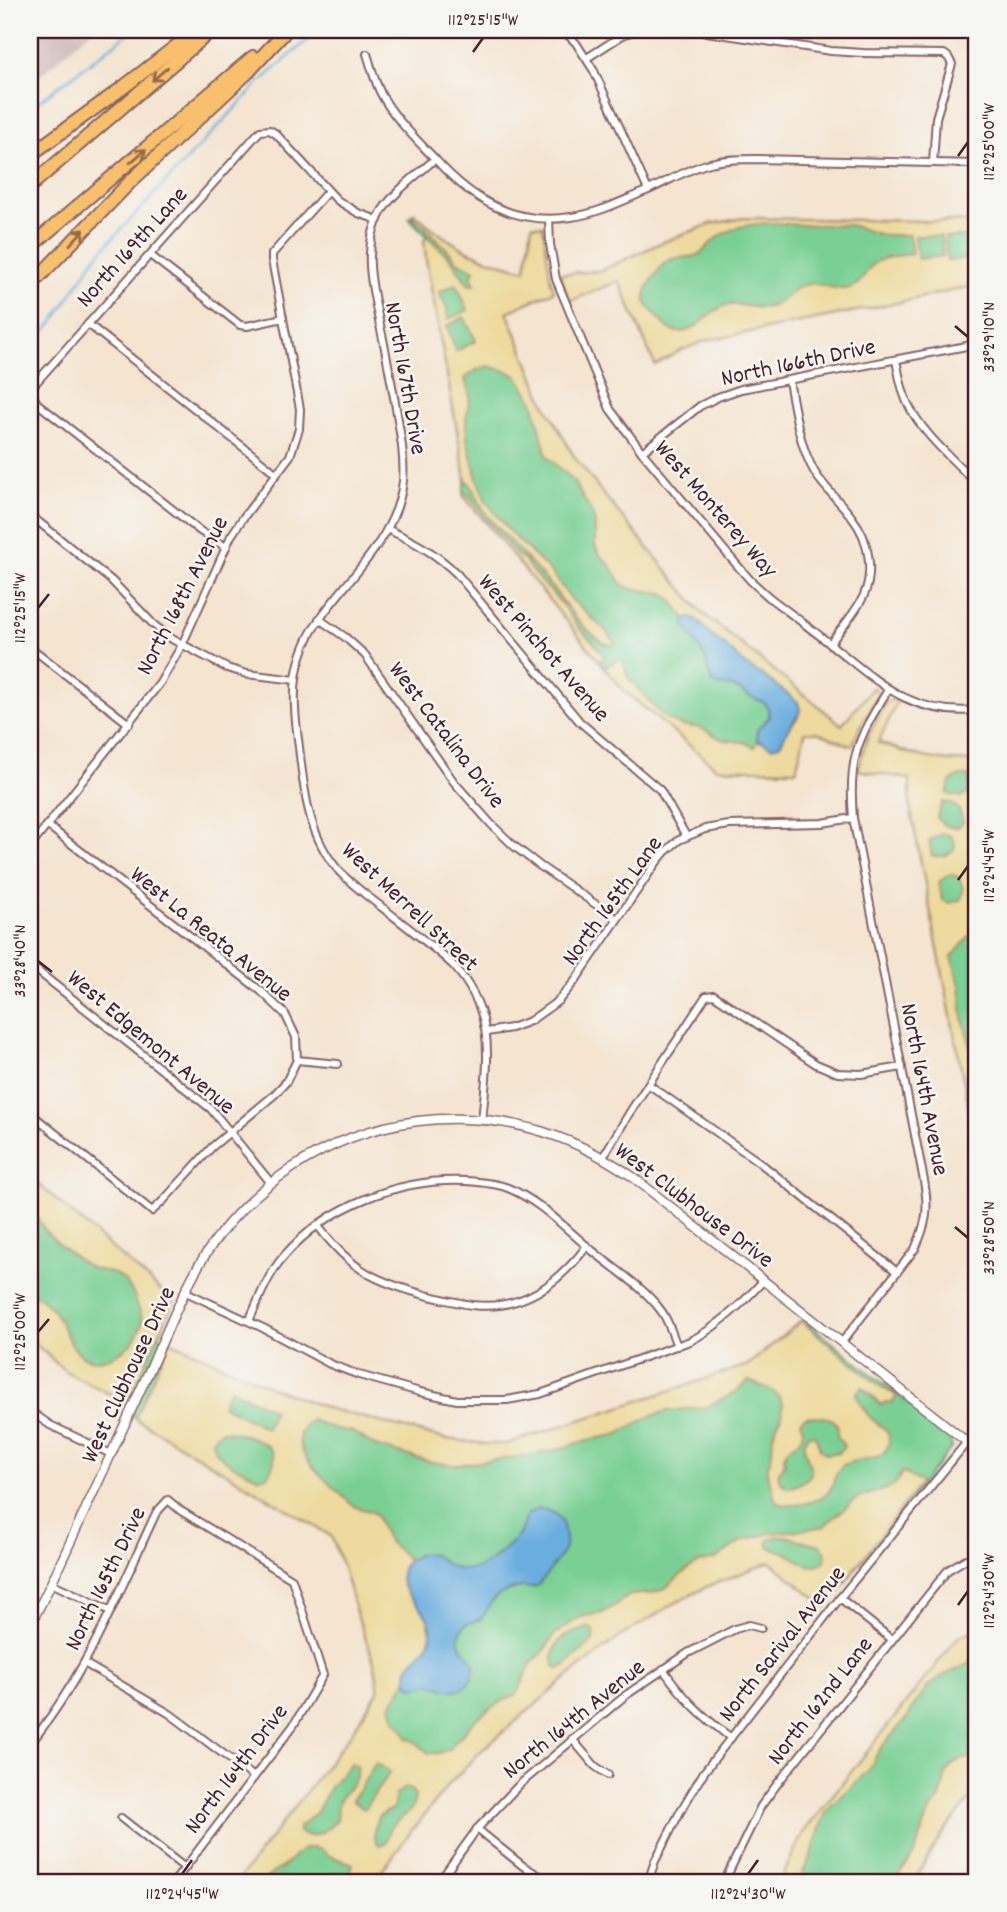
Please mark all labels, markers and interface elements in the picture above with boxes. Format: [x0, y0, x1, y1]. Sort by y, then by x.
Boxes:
text: 112°25'15"W [448, 9, 519, 34]
one-way arrow [151, 66, 169, 82]
text: 112°25'00"W [978, 103, 1003, 181]
one-way arrow [129, 148, 147, 164]
street label: North 169th Lane [69, 180, 197, 316]
one-way arrow [68, 229, 85, 246]
street label: North 167th Drive [374, 299, 434, 458]
text: 33°29'10"N [978, 302, 1003, 372]
street label: North 166th Drive [718, 331, 879, 397]
street label: West Monterey Way [645, 433, 785, 588]
street label: North 168th Avenue [129, 511, 238, 682]
street label: West Pinchot Avenue [469, 567, 617, 731]
text: 112°25'15"W [9, 572, 34, 643]
street label: West Catalina Drive [379, 655, 512, 816]
text: 112°24'45"W [978, 829, 1003, 902]
street label: North 165th Lane [555, 830, 672, 974]
street label: West Merrell Street [333, 835, 485, 981]
street label: West La Reata Avenue [122, 859, 299, 1012]
text: 33°28'40"N [9, 925, 34, 997]
street label: West Edgemont Avenue [59, 963, 242, 1124]
street label: North 164th Avenue [890, 1001, 956, 1179]
street label: West Clubhouse Drive [606, 1135, 780, 1278]
text: 33°28'50"N [978, 1201, 1003, 1275]
street label: West Clubhouse Drive [74, 1281, 186, 1469]
text: 112°25'00"W [9, 1293, 34, 1371]
street label: North 165th Drive [57, 1502, 156, 1657]
text: 112°24'30"W [978, 1553, 1003, 1628]
street label: North Sarival Avenue [711, 1559, 855, 1730]
street label: North 162nd Lane [760, 1630, 882, 1773]
street label: North 164th Avenue [496, 1652, 654, 1789]
street label: North 164th Drive [177, 1698, 298, 1842]
text: 112°24'45"W [146, 1883, 219, 1908]
text: 112°24'30"W [711, 1883, 786, 1908]

